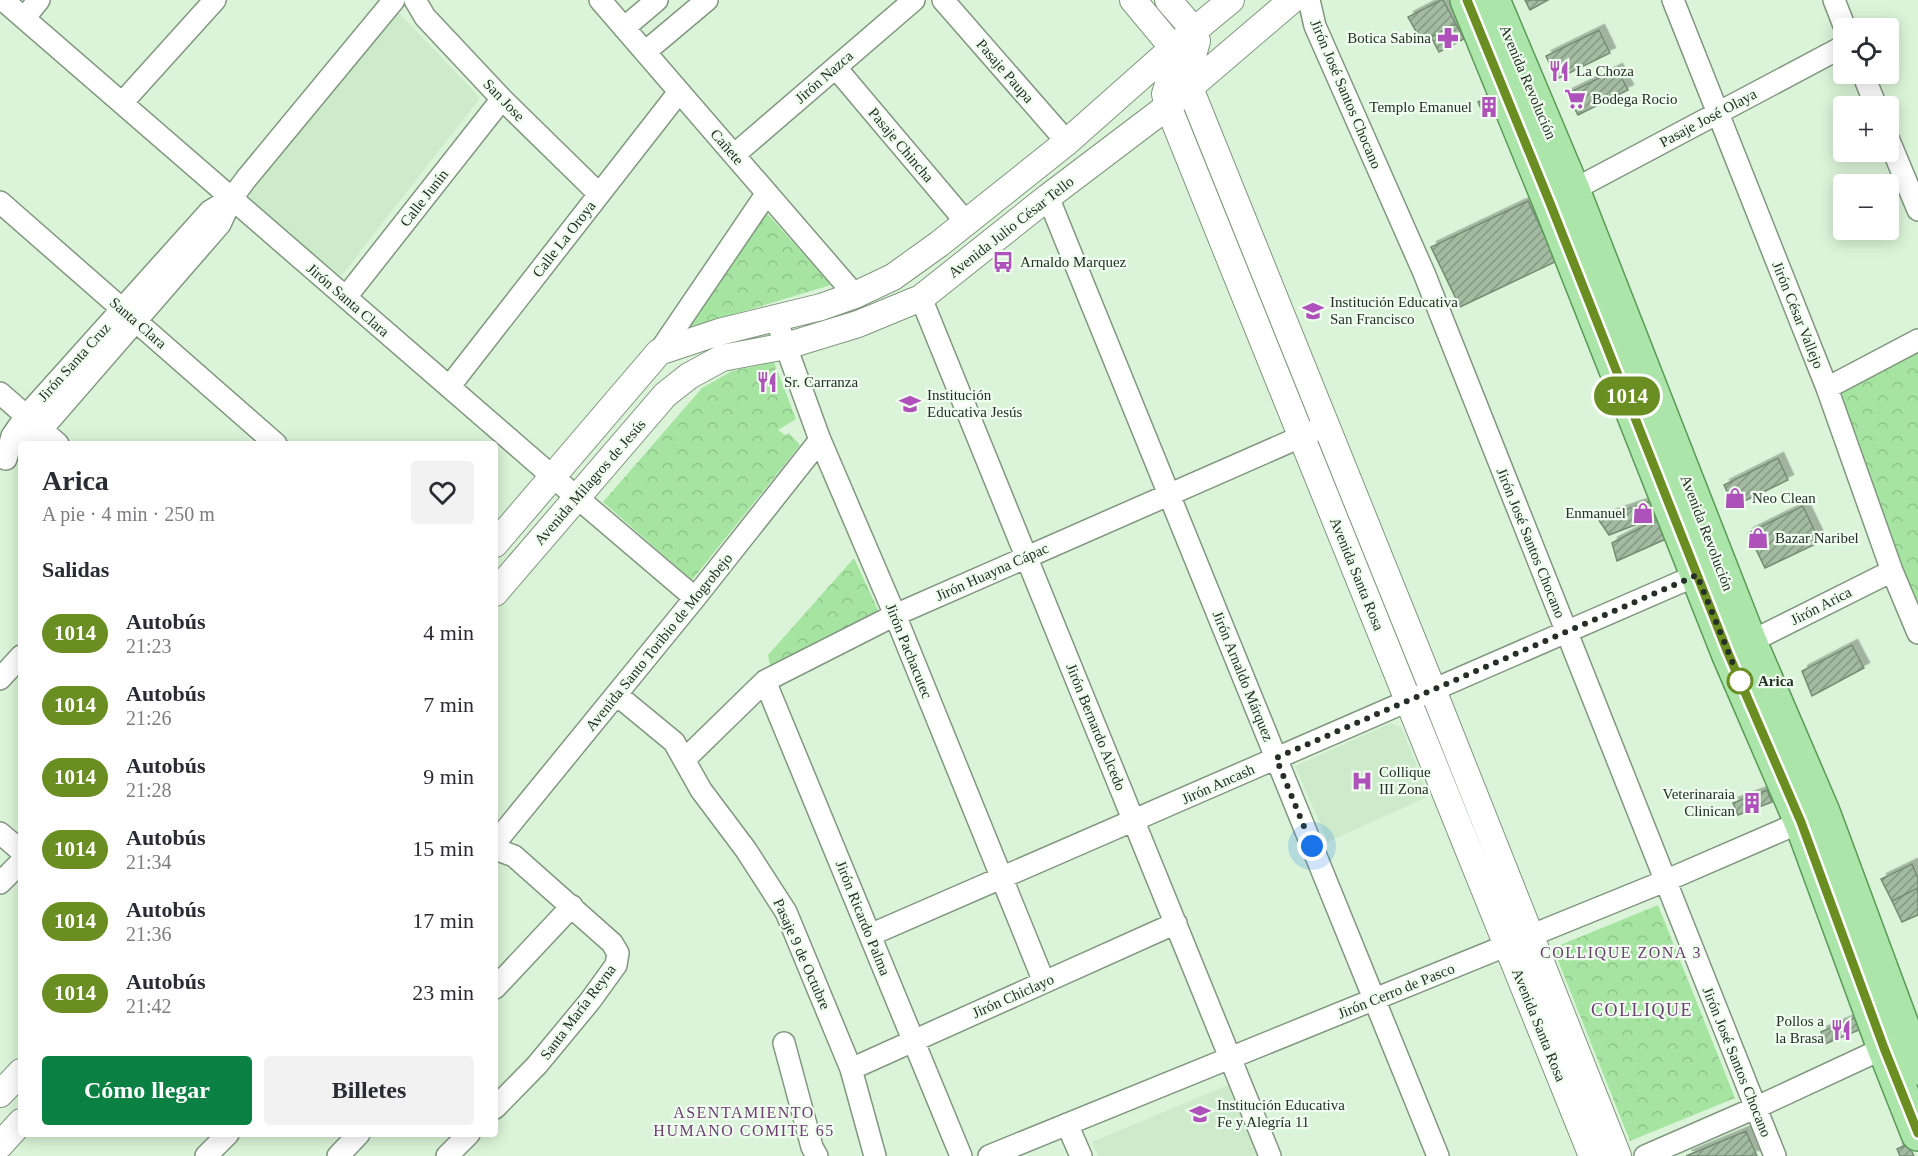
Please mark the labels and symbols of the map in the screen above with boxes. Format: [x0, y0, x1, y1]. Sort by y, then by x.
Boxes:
street label: Jirón José Santos Chocano [1307, 17, 1385, 171]
street label: Avenida Revolución [1497, 22, 1560, 142]
pharmacy icon: Botica Sabina [1436, 26, 1460, 50]
place label: Botica Sabina [1347, 30, 1431, 46]
street label: Pasaje Paupa [973, 36, 1037, 106]
street label: Jirón Nazca [792, 47, 856, 106]
restaurant icon: La Choza [1547, 59, 1571, 83]
place label: La Choza [1576, 63, 1634, 79]
street label: San Jose [480, 76, 528, 125]
street label: Pasaje José Olaya [1657, 86, 1760, 150]
supermarket icon: Bodega Rocio [1563, 87, 1587, 111]
place label: Bodega Rocio [1592, 91, 1677, 107]
building icon: Templo Emanuel [1477, 95, 1501, 119]
place label: Templo Emanuel [1369, 99, 1472, 115]
street label: Pasaje Chincha [865, 105, 937, 186]
street label: Cañete [707, 126, 747, 168]
street label: Calle Junín [397, 166, 452, 230]
street label: Avenida Julio César Tello [945, 173, 1077, 281]
street label: Calle La Oroya [529, 197, 599, 280]
bus stop icon: Arnaldo Marquez [991, 250, 1015, 274]
place label: Arnaldo Marquez [1020, 254, 1127, 270]
street label: Jirón César Vallejo [1769, 259, 1827, 371]
street label: Jirón Santa Clara [304, 260, 392, 340]
street label: Santa Clara [107, 294, 170, 352]
place label: Institución Educativa San Francisco [1330, 294, 1458, 327]
school or university icon: Institución Educativa San Francisco [1301, 299, 1325, 323]
street label: Jirón Santa Cruz [35, 319, 114, 405]
restaurant icon: Sr. Carranza [755, 370, 779, 394]
place label: Sr. Carranza [784, 374, 858, 390]
line badge: 1014 [1585, 376, 1669, 416]
place label: Institución Educativa Jesús [927, 387, 1023, 420]
school or university icon: Institución Educativa Jesús [898, 392, 922, 416]
street label: Avenida Milagros de Jesús [531, 416, 649, 548]
street label: Jirón José Santos Chocano [1494, 466, 1568, 620]
street label: Avenida Revolución [1678, 473, 1737, 594]
shop icon: Neo Clean [1723, 486, 1747, 510]
place label: Neo Clean [1752, 490, 1816, 506]
shop icon: Enmanuel [1631, 501, 1655, 525]
place label: Enmanuel [1565, 505, 1626, 521]
street label: Avenida Santa Rosa [1327, 515, 1387, 633]
shop icon: Bazar Naribel [1746, 526, 1770, 550]
place label: Bazar Naribel [1775, 530, 1859, 546]
street label: Jirón Huayna Cápac [933, 540, 1051, 604]
street label: Avenida Santo Toribio de Mogrobejo [583, 550, 735, 734]
street label: Jirón Arica [1788, 584, 1854, 628]
street label: Jirón Pachacutec [883, 601, 935, 701]
street label: Jirón Arnaldo Márquez [1210, 608, 1277, 744]
street label: Jirón Bernardo Alcedo [1063, 661, 1129, 793]
marker: Arica [1727, 668, 1753, 694]
place label: Arica [1758, 673, 1794, 689]
street label: Jirón Ancash [1179, 761, 1257, 807]
place label: Collique III Zona [1379, 764, 1431, 797]
hospital icon: Collique III Zona [1350, 769, 1374, 793]
place label: Veterinaraia Clinican [1663, 786, 1735, 819]
building icon: Veterinaraia Clinican [1740, 791, 1764, 815]
your location [1297, 831, 1327, 861]
street label: Jirón Ricardo Palma [833, 858, 893, 978]
street label: Pasaje 9 de Octubre [770, 896, 834, 1012]
district label: COLLIQUE ZONA 3 [1540, 944, 1702, 961]
street label: Jirón Cerro de Pasco [1335, 960, 1457, 1022]
street label: Santa María Reyna [537, 961, 619, 1063]
street label: Avenida Santa Rosa [1509, 966, 1569, 1084]
street label: Jirón Chiclayo [970, 971, 1056, 1021]
street label: Jirón José Santos Chocano [1700, 985, 1774, 1139]
district label: COLLIQUE [1591, 1000, 1693, 1020]
place label: Pollos a la Brasa [1775, 1013, 1824, 1046]
restaurant icon: Pollos a la Brasa [1829, 1018, 1853, 1042]
place label: Institución Educativa Fe y Alegría 11 [1217, 1097, 1345, 1130]
school or university icon: Institución Educativa Fe y Alegría 11 [1188, 1102, 1212, 1126]
district label: ASENTAMIENTO HUMANO COMITE 65 [653, 1104, 835, 1139]

